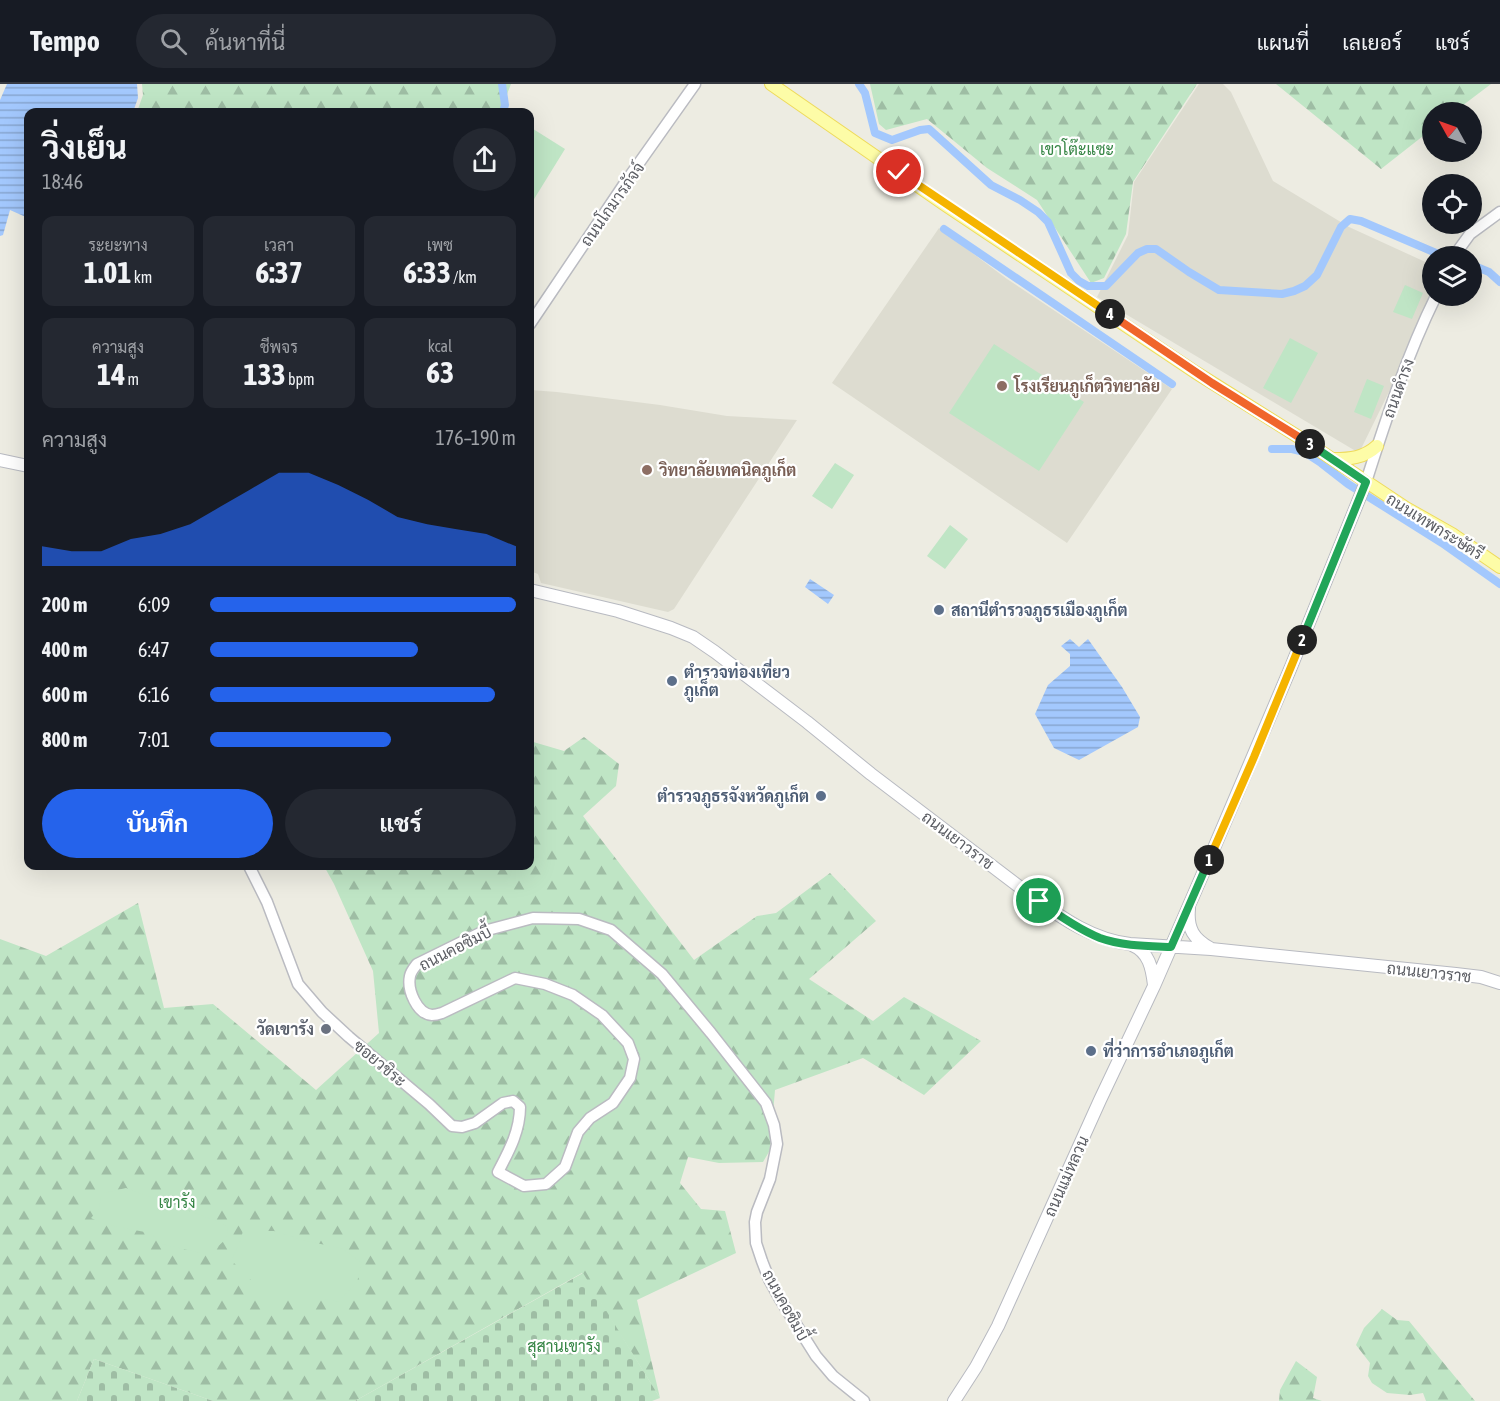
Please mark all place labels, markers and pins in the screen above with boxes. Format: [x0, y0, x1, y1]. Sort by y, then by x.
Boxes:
pin [873, 146, 924, 197]
pin: 4 [1095, 299, 1125, 329]
place label: โรงเรียนภูเก็ตวิทยาลัย [1013, 373, 1160, 399]
marker: โรงเรียนภูเก็ตวิทยาลัย [995, 379, 1009, 393]
pin: 3 [1295, 429, 1325, 459]
place label: วิทยาลัยเทคนิคภูเก็ต [658, 457, 796, 483]
marker: วิทยาลัยเทคนิคภูเก็ต [640, 463, 654, 477]
place label: สถานีตำรวจภูธรเมืองภูเก็ต [951, 597, 1128, 623]
marker: สถานีตำรวจภูธรเมืองภูเก็ต [932, 603, 946, 617]
pin: 2 [1287, 625, 1317, 655]
place label: ตำรวจท่องเที่ยว ภูเก็ต [684, 658, 790, 703]
marker: ตำรวจท่องเที่ยว ภูเก็ต [665, 674, 679, 688]
place label: ตำรวจภูธรจังหวัดภูเก็ต [657, 783, 809, 809]
marker: ตำรวจภูธรจังหวัดภูเก็ต [814, 789, 828, 803]
pin: 1 [1194, 845, 1224, 875]
pin [1013, 875, 1064, 926]
place label: วัดเขารัง [256, 1019, 314, 1038]
marker: วัดเขารัง [319, 1022, 333, 1036]
place label: ที่ว่าการอำเภอภูเก็ต [1103, 1037, 1234, 1064]
marker: ที่ว่าการอำเภอภูเก็ต [1084, 1044, 1098, 1058]

